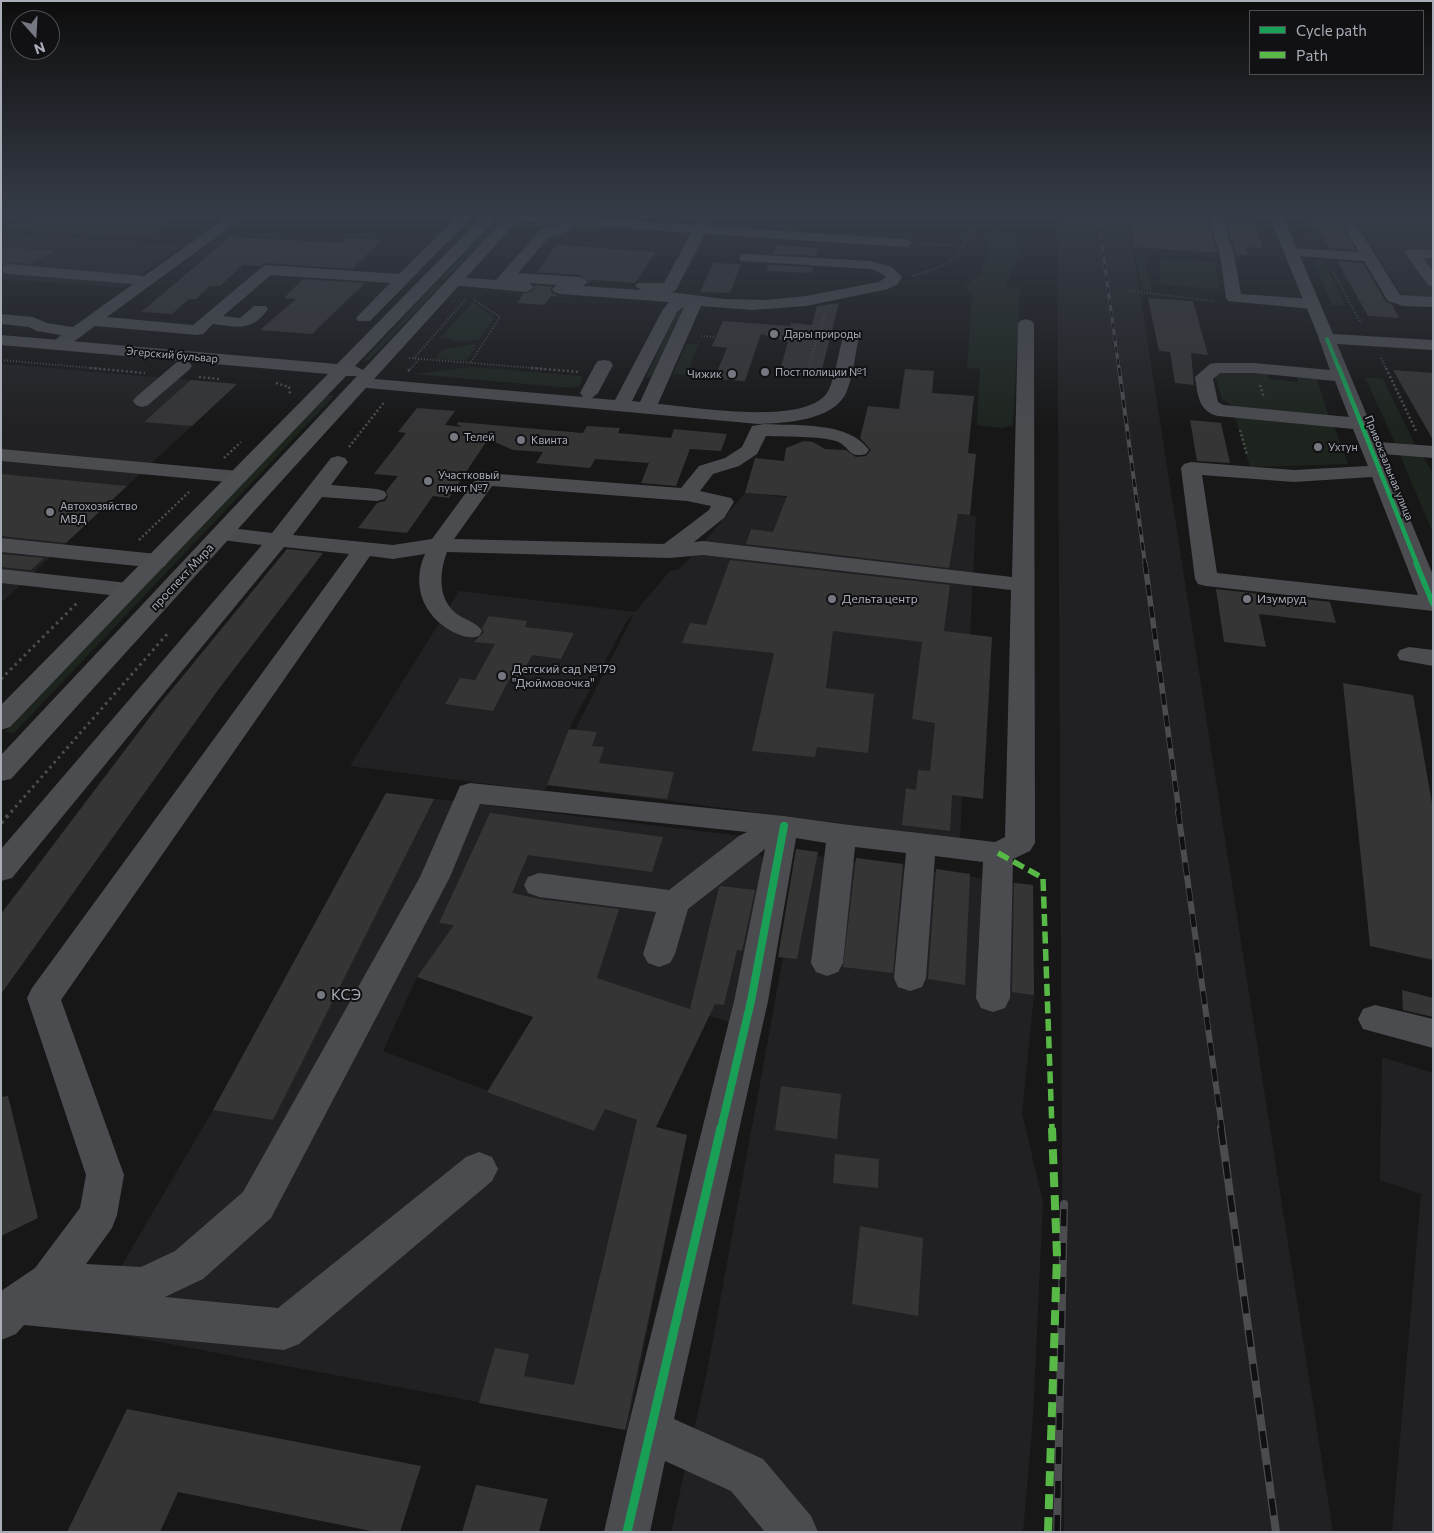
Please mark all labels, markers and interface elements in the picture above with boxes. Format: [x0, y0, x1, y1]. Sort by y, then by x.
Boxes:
north arrow [10, 10, 60, 60]
legend [1249, 10, 1424, 75]
text: Cycle path [1296, 21, 1367, 39]
text: N [32, 39, 47, 58]
text: Path [1296, 46, 1328, 64]
place label: Дары природы [784, 327, 861, 341]
marker: Дары природы [768, 328, 780, 340]
street label: Эгерский бульвар [125, 344, 219, 366]
place label: Пост полиции №1 [775, 365, 867, 379]
marker: Пост полиции №1 [759, 366, 771, 378]
place label: Чижик [687, 367, 722, 381]
marker: Чижик [726, 368, 738, 380]
street label: Привокзальная улица [1362, 414, 1416, 522]
place label: Телей [464, 430, 494, 444]
marker: Телей [448, 431, 460, 443]
place label: Квинта [531, 433, 568, 447]
marker: Квинта [515, 434, 527, 446]
place label: Ухтун [1328, 440, 1358, 454]
marker: Ухтун [1312, 441, 1324, 453]
place label: Участковый пункт №7 [438, 468, 499, 494]
marker: Участковый пункт №7 [422, 475, 434, 487]
place label: Автохозяйство МВД [60, 499, 137, 525]
marker: Автохозяйство МВД [44, 506, 56, 518]
street label: проспект Мира [147, 541, 217, 613]
place label: Дельта центр [842, 592, 918, 606]
place label: Изумруд [1257, 592, 1306, 606]
marker: Дельта центр [826, 593, 838, 605]
marker: Изумруд [1241, 593, 1253, 605]
place label: Детский сад №179 "Дюймовочка" [512, 662, 616, 690]
marker: Детский сад №179 "Дюймовочка" [496, 670, 508, 682]
place label: КСЭ [331, 986, 361, 1004]
marker: КСЭ [315, 989, 327, 1001]

